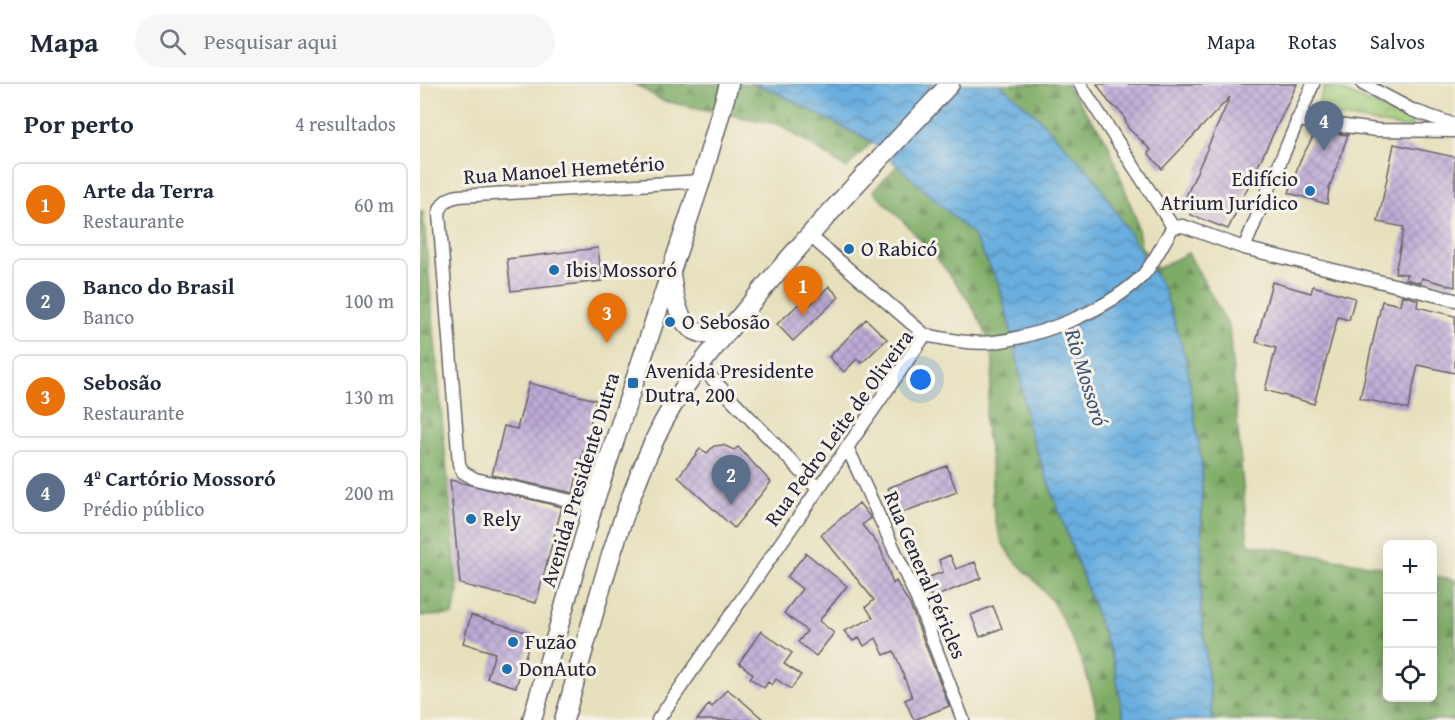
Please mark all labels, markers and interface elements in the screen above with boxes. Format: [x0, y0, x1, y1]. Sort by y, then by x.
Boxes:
search box [135, 14, 555, 68]
text: Mapa [30, 21, 99, 62]
icon: search [156, 25, 189, 58]
text: Pesquisar aqui [204, 25, 337, 57]
text: Mapa [1207, 26, 1255, 57]
text: Rotas [1288, 26, 1337, 57]
text: Salvos [1370, 26, 1425, 57]
pin: 4 [1304, 101, 1344, 151]
text: Por perto [24, 104, 134, 143]
text: 4 resultados [295, 109, 396, 138]
street label: Rua Manoel Hemetério [462, 147, 665, 192]
place label: Edifício Atrium Jurídico [1161, 163, 1298, 218]
text: Arte da Terra [83, 174, 214, 206]
marker: Edifício Atrium Jurídico [1303, 184, 1317, 198]
text: 1 [40, 190, 51, 219]
text: 60 m [354, 190, 394, 219]
text: Restaurante [83, 206, 184, 235]
place label: O Rabicó [861, 233, 937, 264]
marker: O Rabicó [842, 242, 856, 256]
place label: Ibis Mossoró [566, 254, 677, 285]
marker: Ibis Mossoró [547, 263, 561, 277]
pin: 1 [784, 266, 823, 316]
text: Banco do Brasil [83, 270, 235, 302]
text: 2 [40, 286, 51, 315]
text: 100 m [344, 286, 394, 315]
pin: 3 [588, 294, 627, 343]
text: Banco [83, 302, 134, 331]
place label: O Sebosão [682, 306, 770, 337]
marker: O Sebosão [663, 315, 677, 329]
street label: Rua Pedro Leite de Oliveira [757, 323, 921, 532]
water label: Rio Mossoró [1057, 323, 1117, 430]
place label: Avenida Presidente Dutra, 200 [645, 355, 814, 410]
your location [906, 365, 935, 394]
text: Sebosão [83, 366, 162, 398]
street label: Avenida Presidente Dutra [532, 368, 627, 591]
marker: Avenida Presidente Dutra, 200 [626, 376, 640, 390]
text: 3 [40, 382, 51, 411]
text: 130 m [344, 382, 394, 411]
text: Restaurante [83, 398, 184, 427]
pin: 2 [712, 456, 750, 505]
text: 4º Cartório Mossoró [83, 462, 276, 494]
text: 4 [40, 478, 51, 507]
text: 200 m [344, 478, 394, 507]
street label: Rua General Péricles [876, 486, 975, 663]
text: Prédio público [83, 494, 205, 523]
place label: Rely [483, 503, 522, 534]
marker: Rely [464, 512, 478, 526]
map controls [1383, 540, 1437, 702]
button: + [1383, 540, 1437, 594]
button: − [1383, 594, 1437, 648]
place label: Fuzão [525, 626, 576, 657]
marker: Fuzão [506, 635, 520, 649]
button: locate [1383, 648, 1437, 702]
place label: DonAuto [519, 653, 597, 684]
marker: DonAuto [500, 662, 514, 676]

